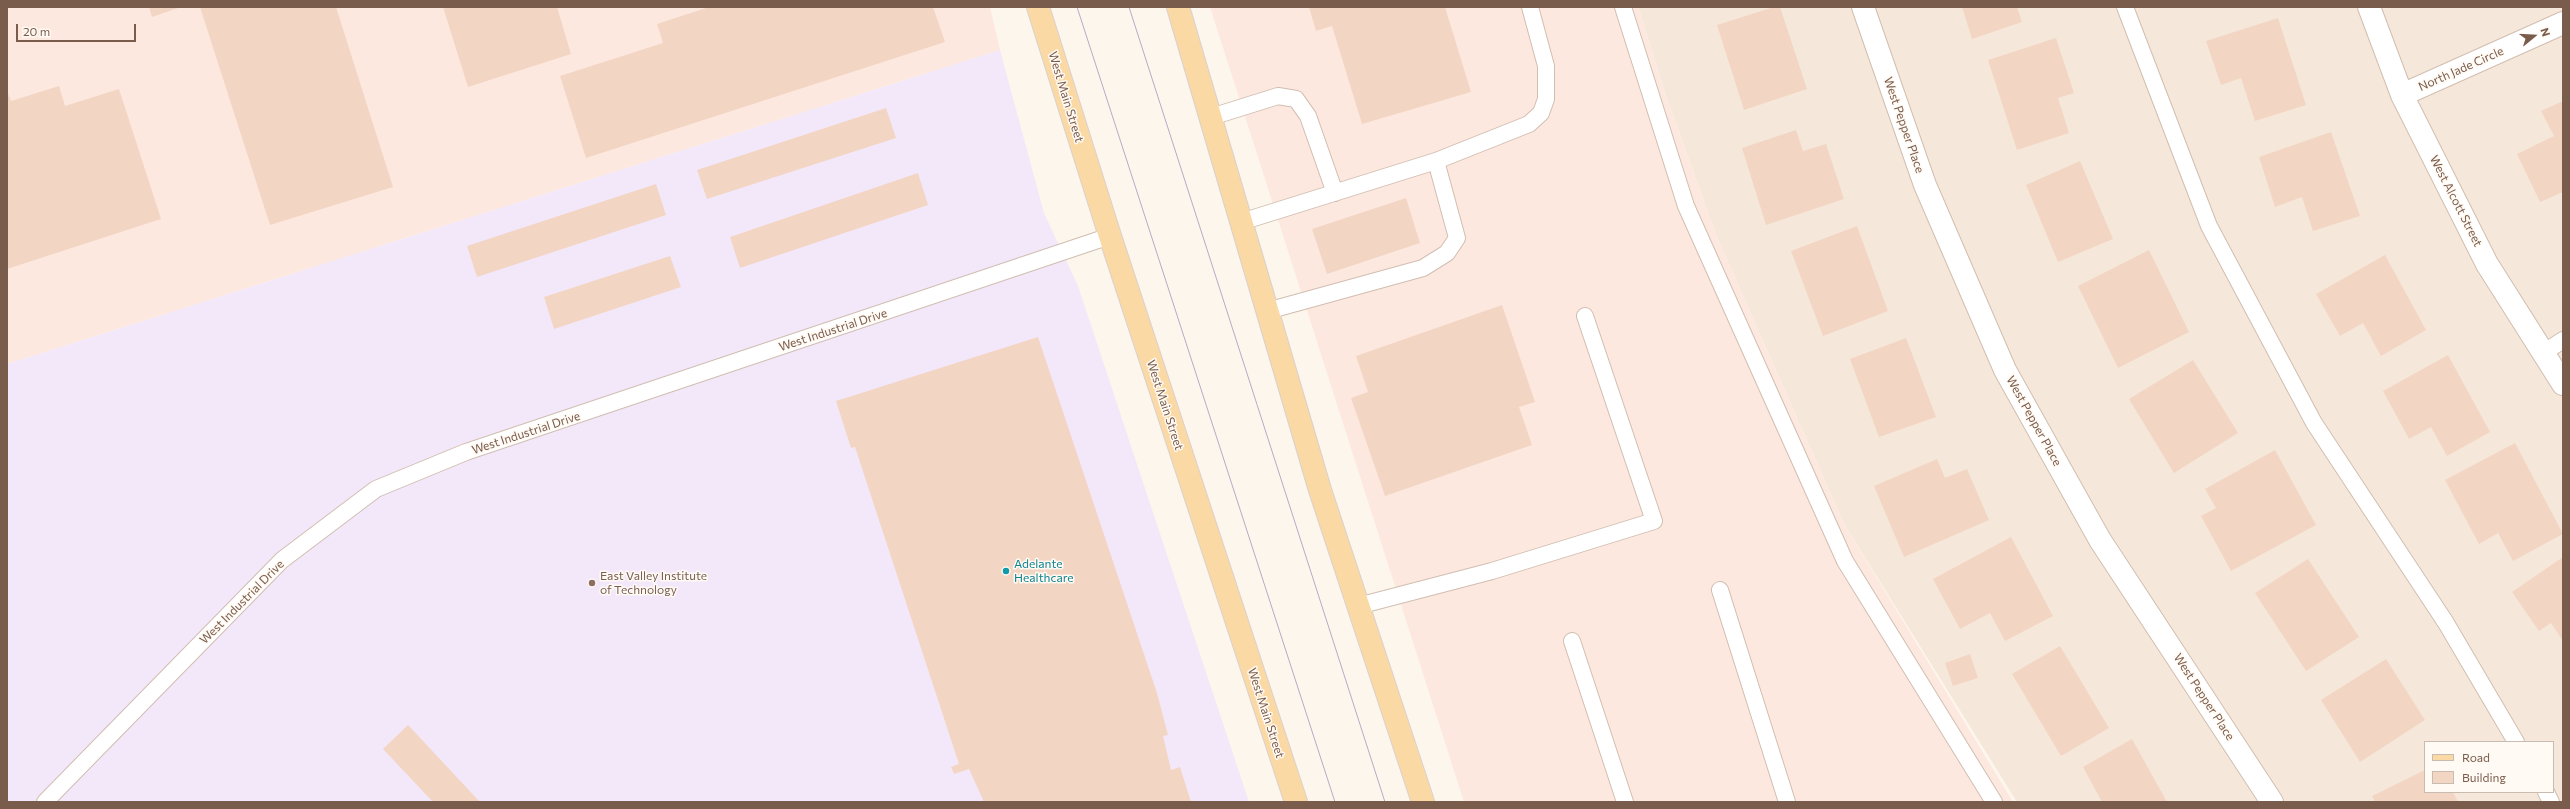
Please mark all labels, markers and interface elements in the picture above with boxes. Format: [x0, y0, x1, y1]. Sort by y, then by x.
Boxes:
scale bar [18, 16, 138, 42]
north arrow [2514, 16, 2554, 56]
text: 20 m [23, 24, 50, 38]
text: N [2538, 26, 2553, 38]
street label: North Jade Circle [2416, 44, 2506, 94]
street label: West Main Street [1045, 50, 1087, 144]
street label: West Pepper Place [1881, 75, 1927, 175]
street label: West Alcott Street [2427, 153, 2485, 249]
street label: West Industrial Drive [777, 306, 889, 354]
street label: West Main Street [1144, 358, 1186, 452]
street label: West Pepper Place [2003, 373, 2065, 469]
street label: West Industrial Drive [470, 409, 582, 457]
street label: West Industrial Drive [197, 557, 287, 647]
place label: Adelante Healthcare [1014, 557, 1074, 585]
marker: Adelante Healthcare [1001, 566, 1011, 576]
place label: East Valley Institute of Technology [600, 569, 707, 597]
marker: East Valley Institute of Technology [587, 578, 597, 588]
street label: West Pepper Place [2171, 651, 2237, 743]
street label: West Main Street [1245, 666, 1287, 760]
legend [2424, 741, 2554, 793]
text: Road [2462, 750, 2490, 764]
text: Building [2462, 770, 2506, 784]

